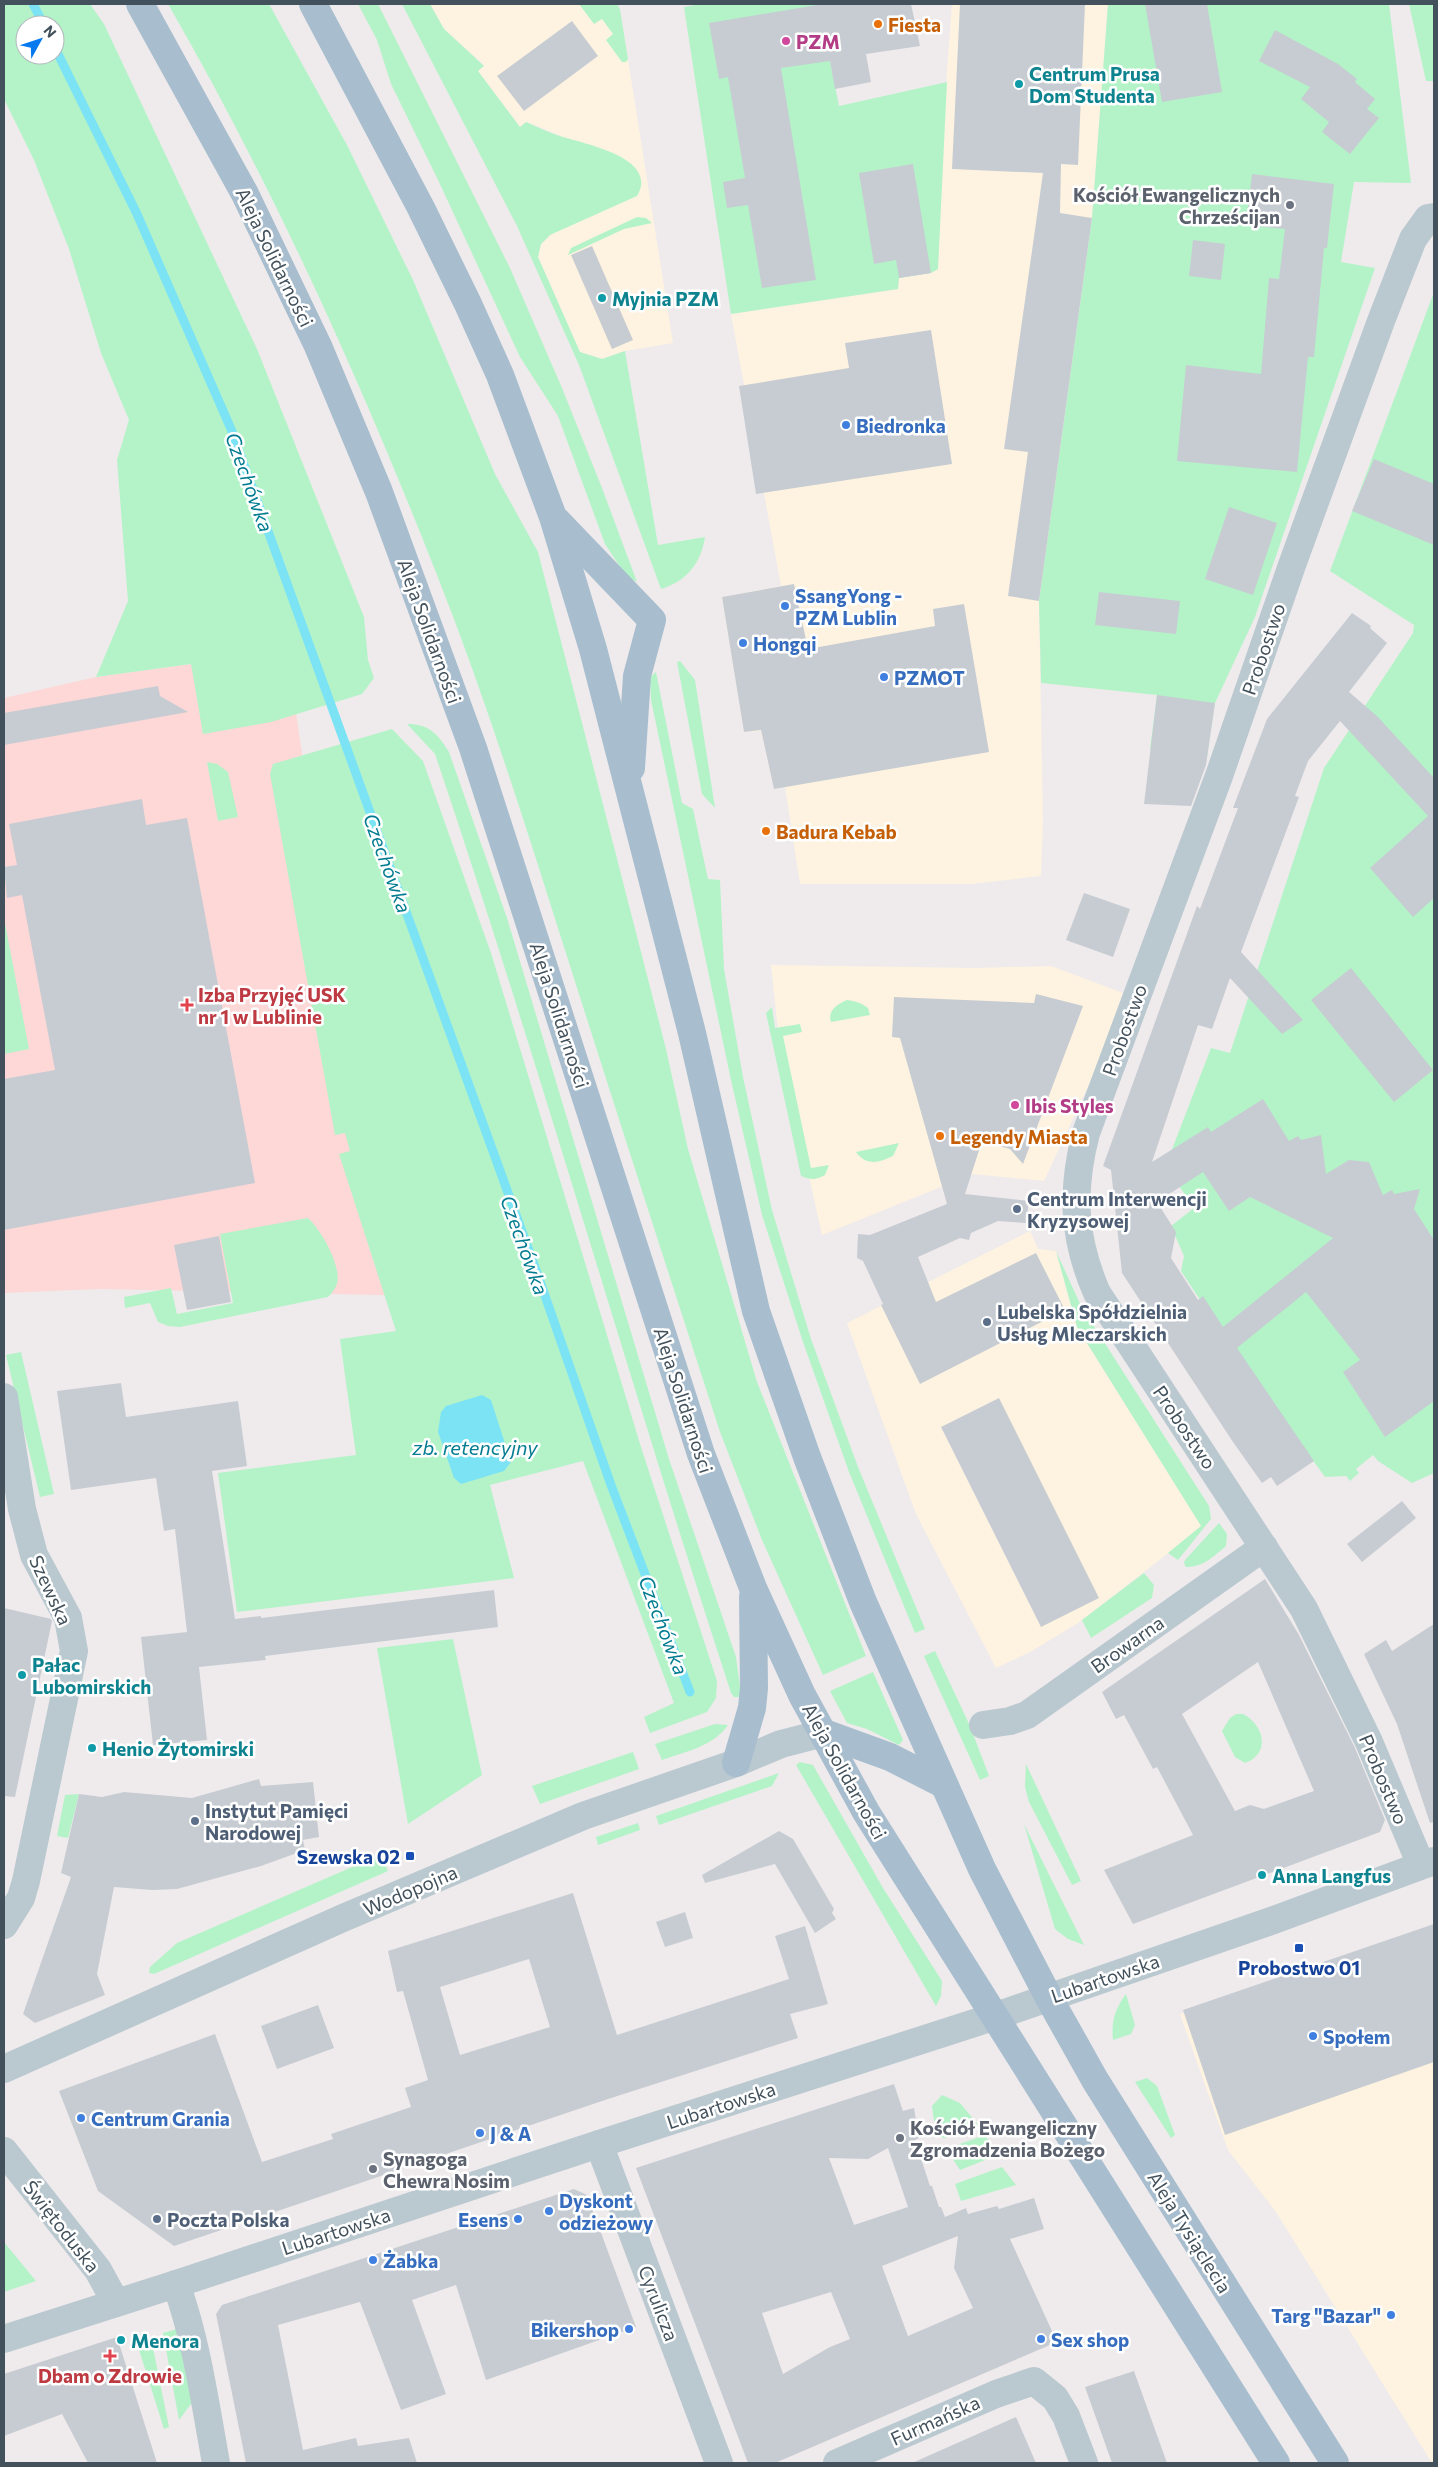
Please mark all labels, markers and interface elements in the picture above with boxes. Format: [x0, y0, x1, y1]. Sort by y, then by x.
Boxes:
place label: Fiesta [888, 13, 941, 36]
north arrow [15, 15, 65, 65]
marker: Fiesta [872, 18, 884, 30]
text: N [40, 22, 60, 41]
place label: PZM [796, 30, 840, 53]
marker: PZM [780, 35, 792, 47]
place label: Centrum Prusa Dom Studenta [1029, 62, 1160, 107]
marker: Centrum Prusa Dom Studenta [1013, 78, 1025, 90]
place label: Kościół Ewangelicznych Chrześcijan [1073, 183, 1280, 228]
street label: Aleja Solidarności [231, 184, 319, 330]
marker: Kościół Ewangelicznych Chrześcijan [1284, 199, 1296, 211]
place label: Myjnia PZM [612, 287, 719, 310]
marker: Myjnia PZM [596, 292, 608, 304]
place label: Biedronka [856, 414, 946, 437]
marker: Biedronka [840, 419, 852, 431]
water label: Czechówka [221, 429, 279, 535]
street label: Aleja Solidarności [393, 556, 467, 706]
place label: SsangYong - PZM Lublin [795, 584, 902, 629]
marker: SsangYong - PZM Lublin [779, 600, 791, 612]
street label: Probostwo [1237, 600, 1289, 698]
place label: Hongqi [753, 632, 816, 655]
marker: Hongqi [737, 637, 749, 649]
place label: PZMOT [894, 666, 965, 689]
marker: PZMOT [878, 671, 890, 683]
water label: Czechówka [359, 810, 417, 916]
place label: Badura Kebab [776, 820, 897, 843]
marker: Badura Kebab [760, 825, 772, 837]
street label: Aleja Solidarności [526, 939, 594, 1091]
street label: Probostwo [1097, 981, 1151, 1079]
place label: Izba Przyjęć USK nr 1 w Lublinie [198, 983, 346, 1028]
marker: Izba Przyjęć USK nr 1 w Lublinie [180, 998, 194, 1012]
place label: Ibis Styles [1025, 1094, 1114, 1117]
marker: Ibis Styles [1009, 1099, 1021, 1111]
place label: Legendy Miasta [950, 1125, 1088, 1148]
marker: Legendy Miasta [934, 1130, 946, 1142]
place label: Centrum Interwencji Kryzysowej [1027, 1187, 1207, 1232]
water label: Czechówka [496, 1192, 554, 1298]
marker: Centrum Interwencji Kryzysowej [1011, 1203, 1023, 1215]
place label: Lubelska Spółdzielnia Usług Mleczarskich [997, 1300, 1187, 1345]
marker: Lubelska Spółdzielnia Usług Mleczarskich [981, 1316, 993, 1328]
street label: Aleja Solidarności [650, 1324, 718, 1476]
street label: Probostwo [1149, 1381, 1221, 1473]
water label: zb. retencyjny [411, 1435, 538, 1459]
street label: Szewska [25, 1551, 77, 1629]
water label: Czechówka [634, 1572, 694, 1678]
street label: Browarna [1086, 1611, 1168, 1677]
place label: Pałac Lubomirskich [32, 1653, 151, 1698]
marker: Pałac Lubomirskich [16, 1669, 28, 1681]
street label: Aleja Solidarności [798, 1699, 892, 1843]
street label: Probostwo [1355, 1731, 1413, 1827]
place label: Henio Żytomirski [102, 1737, 254, 1760]
marker: Henio Żytomirski [86, 1742, 98, 1754]
place label: Instytut Pamięci Narodowej [205, 1799, 348, 1844]
marker: Instytut Pamięci Narodowej [189, 1815, 201, 1827]
place label: Szewska 02 [297, 1845, 400, 1868]
marker: Szewska 02 [404, 1850, 416, 1862]
street label: Wodopojna [359, 1860, 461, 1920]
place label: Anna Langfus [1272, 1864, 1391, 1887]
marker: Anna Langfus [1256, 1869, 1268, 1881]
marker: Probostwo 01 [1293, 1942, 1305, 1954]
street label: Lubartowska [1048, 1949, 1162, 2007]
place label: Probostwo 01 [1238, 1956, 1360, 1979]
place label: Społem [1323, 2025, 1390, 2048]
marker: Społem [1307, 2030, 1319, 2042]
street label: Lubartowska [664, 2077, 778, 2133]
place label: Centrum Grania [91, 2107, 230, 2130]
marker: Centrum Grania [75, 2112, 87, 2124]
place label: Kościół Ewangeliczny Zgromadzenia Bożego [910, 2116, 1105, 2161]
place label: J & A [490, 2122, 532, 2145]
marker: J & A [474, 2127, 486, 2139]
marker: Kościół Ewangeliczny Zgromadzenia Bożego [894, 2132, 906, 2144]
place label: Synagoga Chewra Nosim [383, 2147, 510, 2192]
marker: Synagoga Chewra Nosim [367, 2163, 379, 2175]
street label: Aleja Tysiąclecia [1143, 2167, 1237, 2297]
street label: Świętoduska [19, 2175, 106, 2276]
place label: Dyskont odzieżowy [559, 2189, 654, 2234]
street label: Lubartowska [279, 2203, 393, 2259]
marker: Dyskont odzieżowy [543, 2205, 555, 2217]
place label: Poczta Polska [167, 2208, 289, 2231]
place label: Esens [458, 2208, 508, 2231]
marker: Poczta Polska [151, 2213, 163, 2225]
marker: Esens [512, 2213, 524, 2225]
place label: Żabka [383, 2249, 438, 2272]
marker: Żabka [367, 2254, 379, 2266]
street label: Cyrulicza [634, 2262, 684, 2344]
place label: Targ "Bazar" [1271, 2304, 1381, 2327]
marker: Targ "Bazar" [1385, 2309, 1397, 2321]
place label: Bikershop [531, 2318, 619, 2341]
marker: Bikershop [623, 2323, 635, 2335]
place label: Sex shop [1051, 2328, 1129, 2351]
place label: Menora [131, 2329, 199, 2352]
marker: Sex shop [1035, 2333, 1047, 2345]
marker: Menora [115, 2334, 127, 2346]
marker: Dbam o Zdrowie [104, 2350, 116, 2362]
place label: Dbam o Zdrowie [38, 2364, 182, 2387]
street label: Furmańska [887, 2390, 983, 2450]

